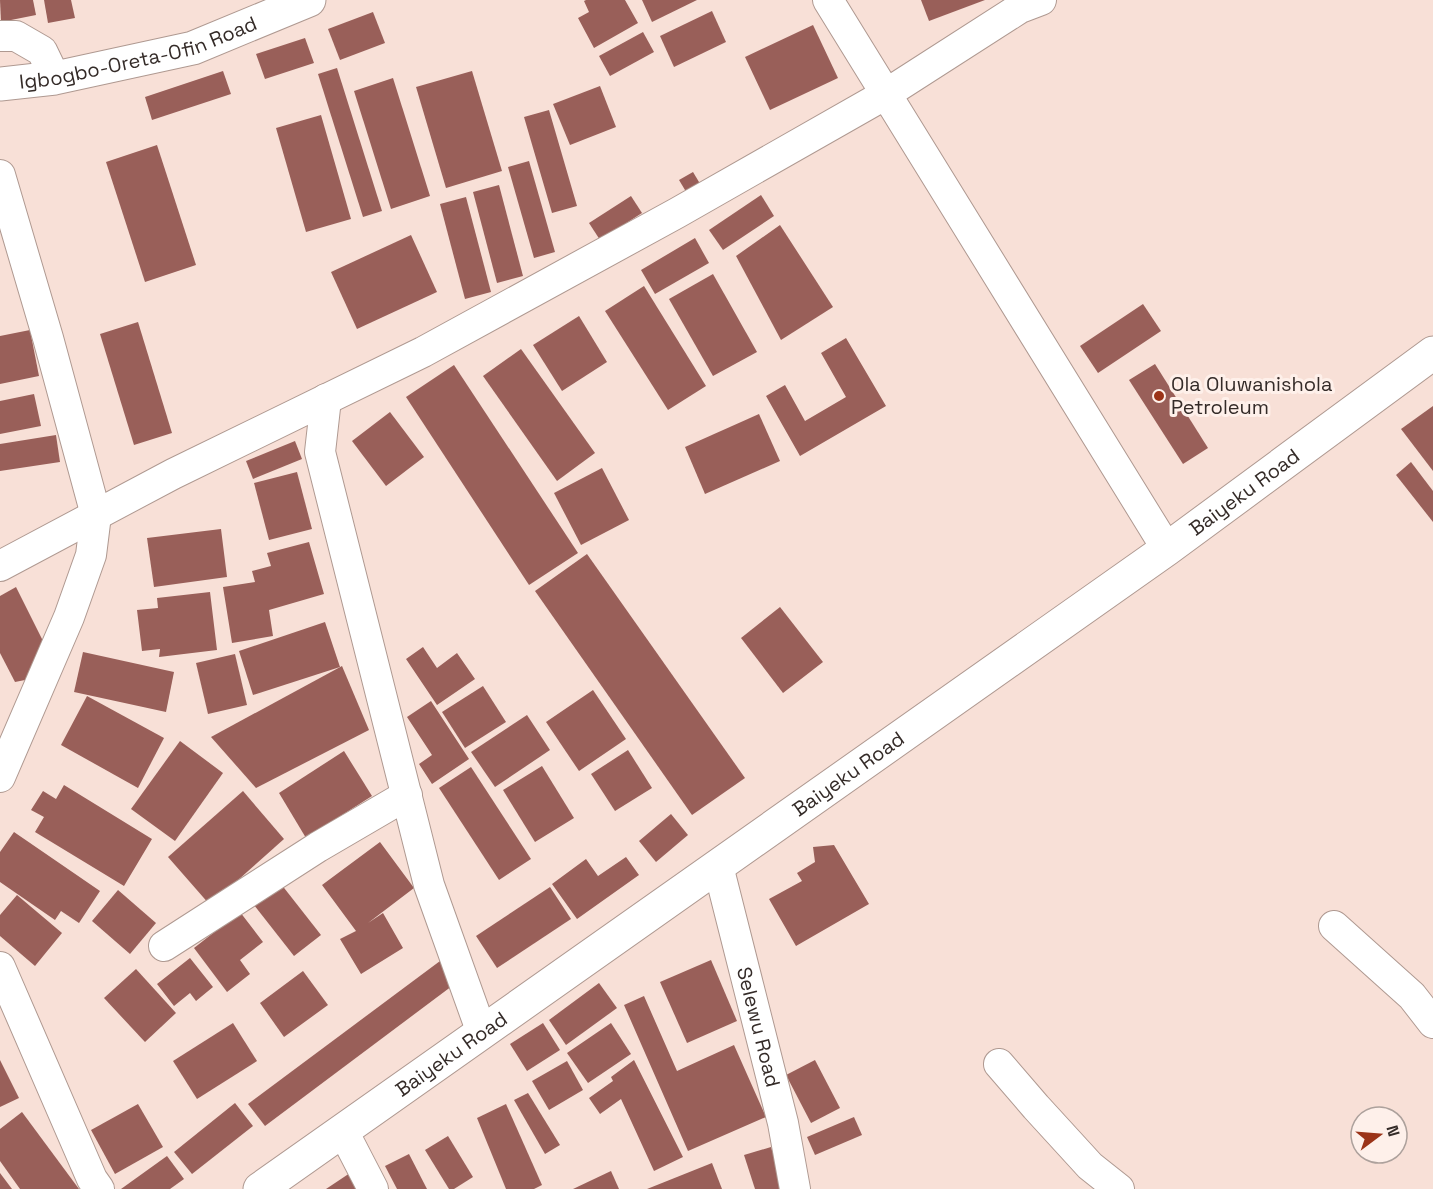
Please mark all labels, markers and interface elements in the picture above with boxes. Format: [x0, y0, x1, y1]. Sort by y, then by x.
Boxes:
street label: Igbogbo-Oreta-Ofin Road [18, 10, 261, 95]
place label: Ola Oluwanishola Petroleum [1171, 371, 1333, 420]
marker: Ola Oluwanishola Petroleum [1152, 389, 1166, 403]
street label: Baiyeku Road [1184, 443, 1305, 541]
street label: Baiyeku Road [787, 726, 909, 822]
street label: Selewu Road [731, 964, 786, 1090]
street label: Baiyeku Road [390, 1006, 512, 1102]
north arrow [1349, 1105, 1409, 1165]
text: N [1381, 1123, 1405, 1139]

